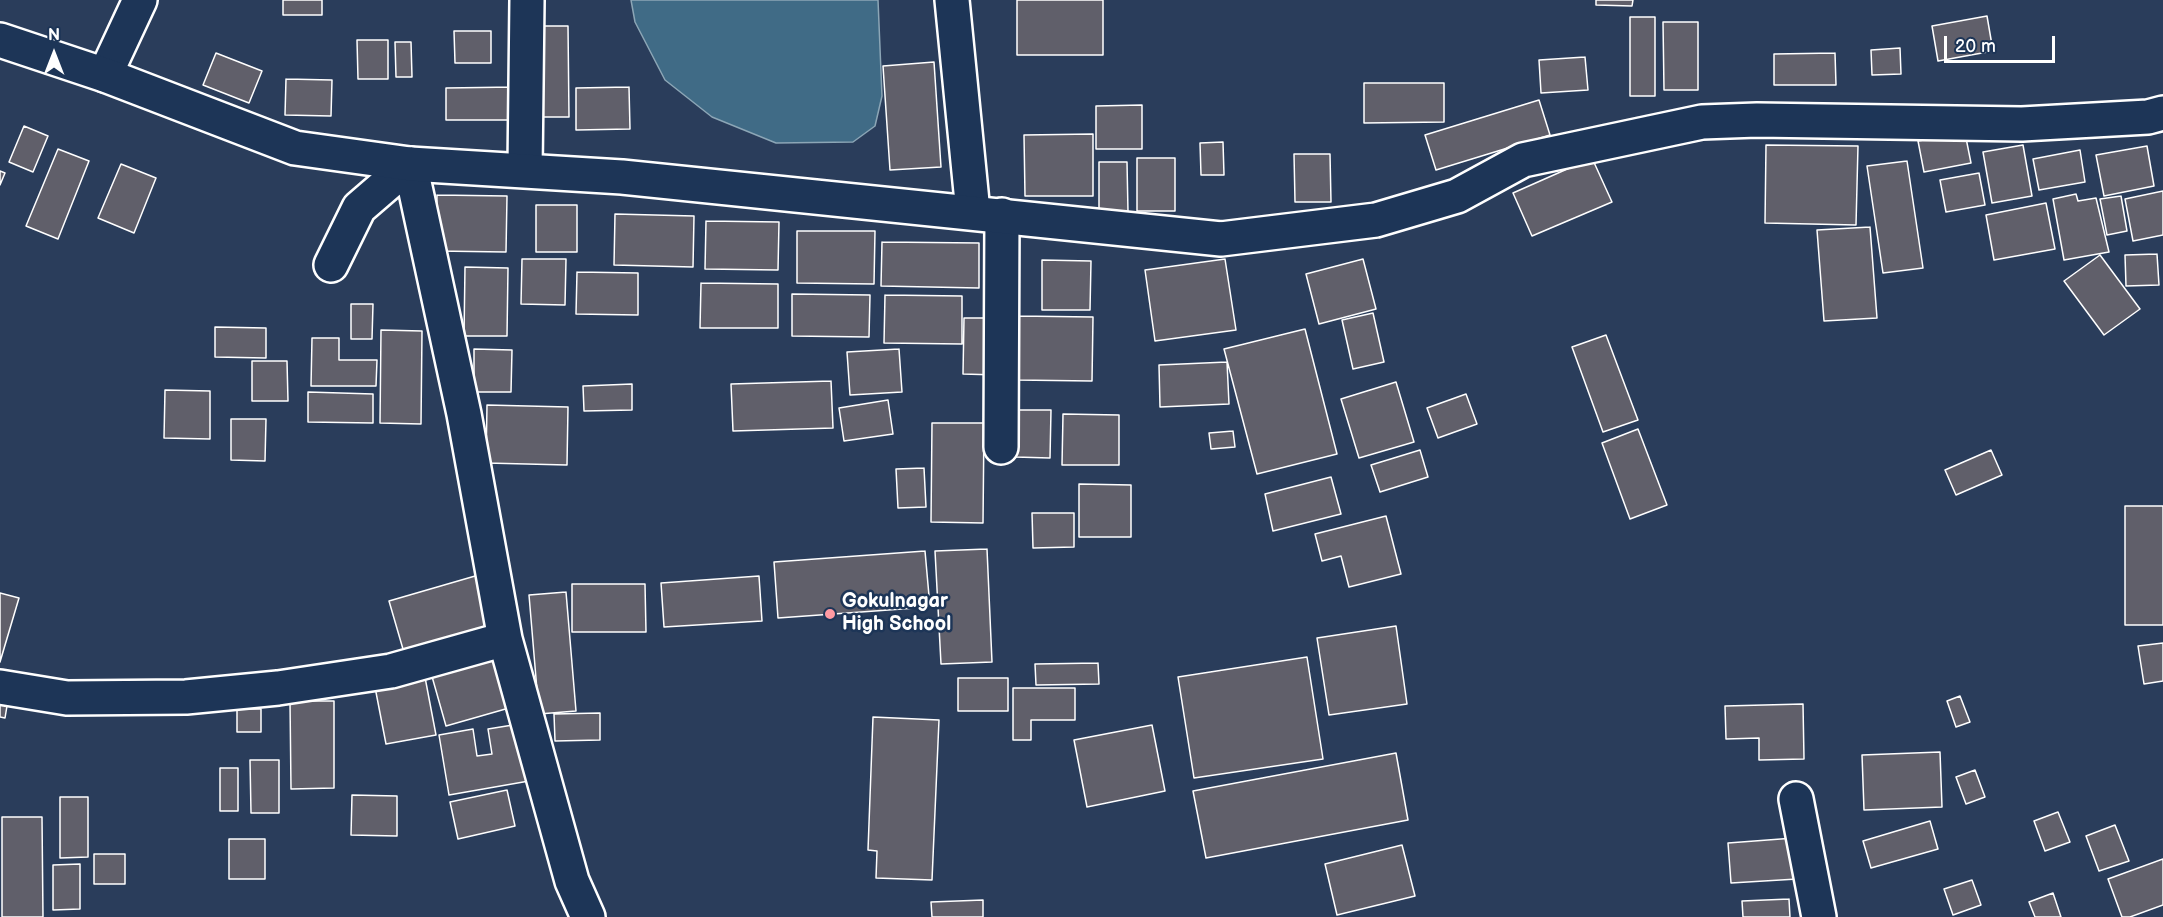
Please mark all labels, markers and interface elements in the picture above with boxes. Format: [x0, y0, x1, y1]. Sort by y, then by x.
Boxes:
north arrow [24, 24, 84, 84]
scale bar [1947, 24, 2058, 62]
text: N [48, 26, 60, 45]
text: 20 m [1955, 36, 1996, 57]
place label: Gokulnagar High School [842, 590, 951, 637]
marker: Gokulnagar High School [823, 607, 837, 621]

